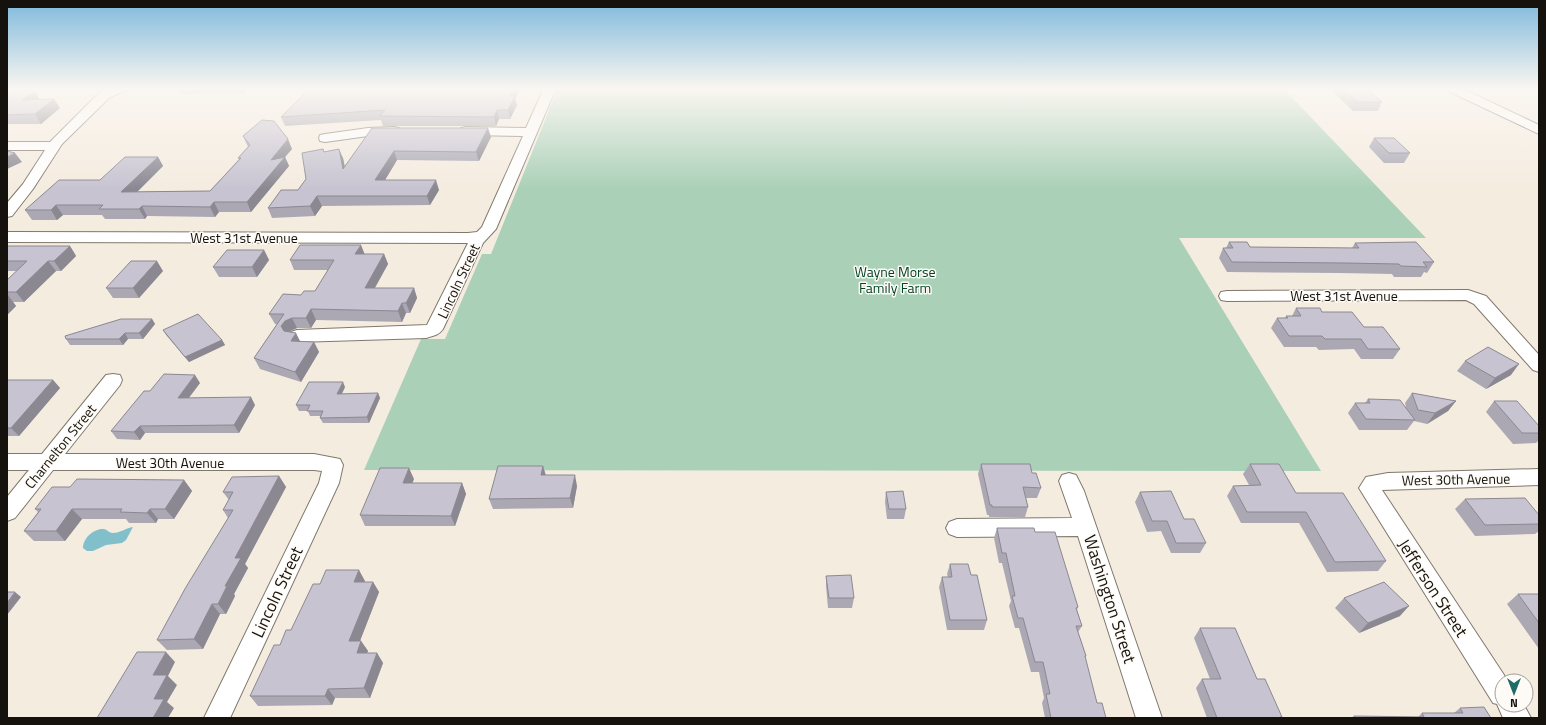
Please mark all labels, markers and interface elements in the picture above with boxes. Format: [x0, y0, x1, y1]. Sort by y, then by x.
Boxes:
street label: West 31st Avenue [190, 227, 298, 248]
street label: Lincoln Street [431, 240, 485, 322]
park label: Wayne Morse Family Farm [854, 261, 936, 298]
street label: West 31st Avenue [1290, 285, 1398, 306]
street label: Charnelton Street [19, 399, 101, 493]
street label: West 30th Avenue [116, 452, 224, 473]
street label: West 30th Avenue [1401, 468, 1511, 490]
street label: Washington Street [1077, 531, 1143, 667]
street label: Jefferson Street [1391, 534, 1475, 642]
street label: Lincoln Street [245, 542, 309, 642]
north arrow [1494, 673, 1534, 713]
text: N [1510, 695, 1518, 711]

